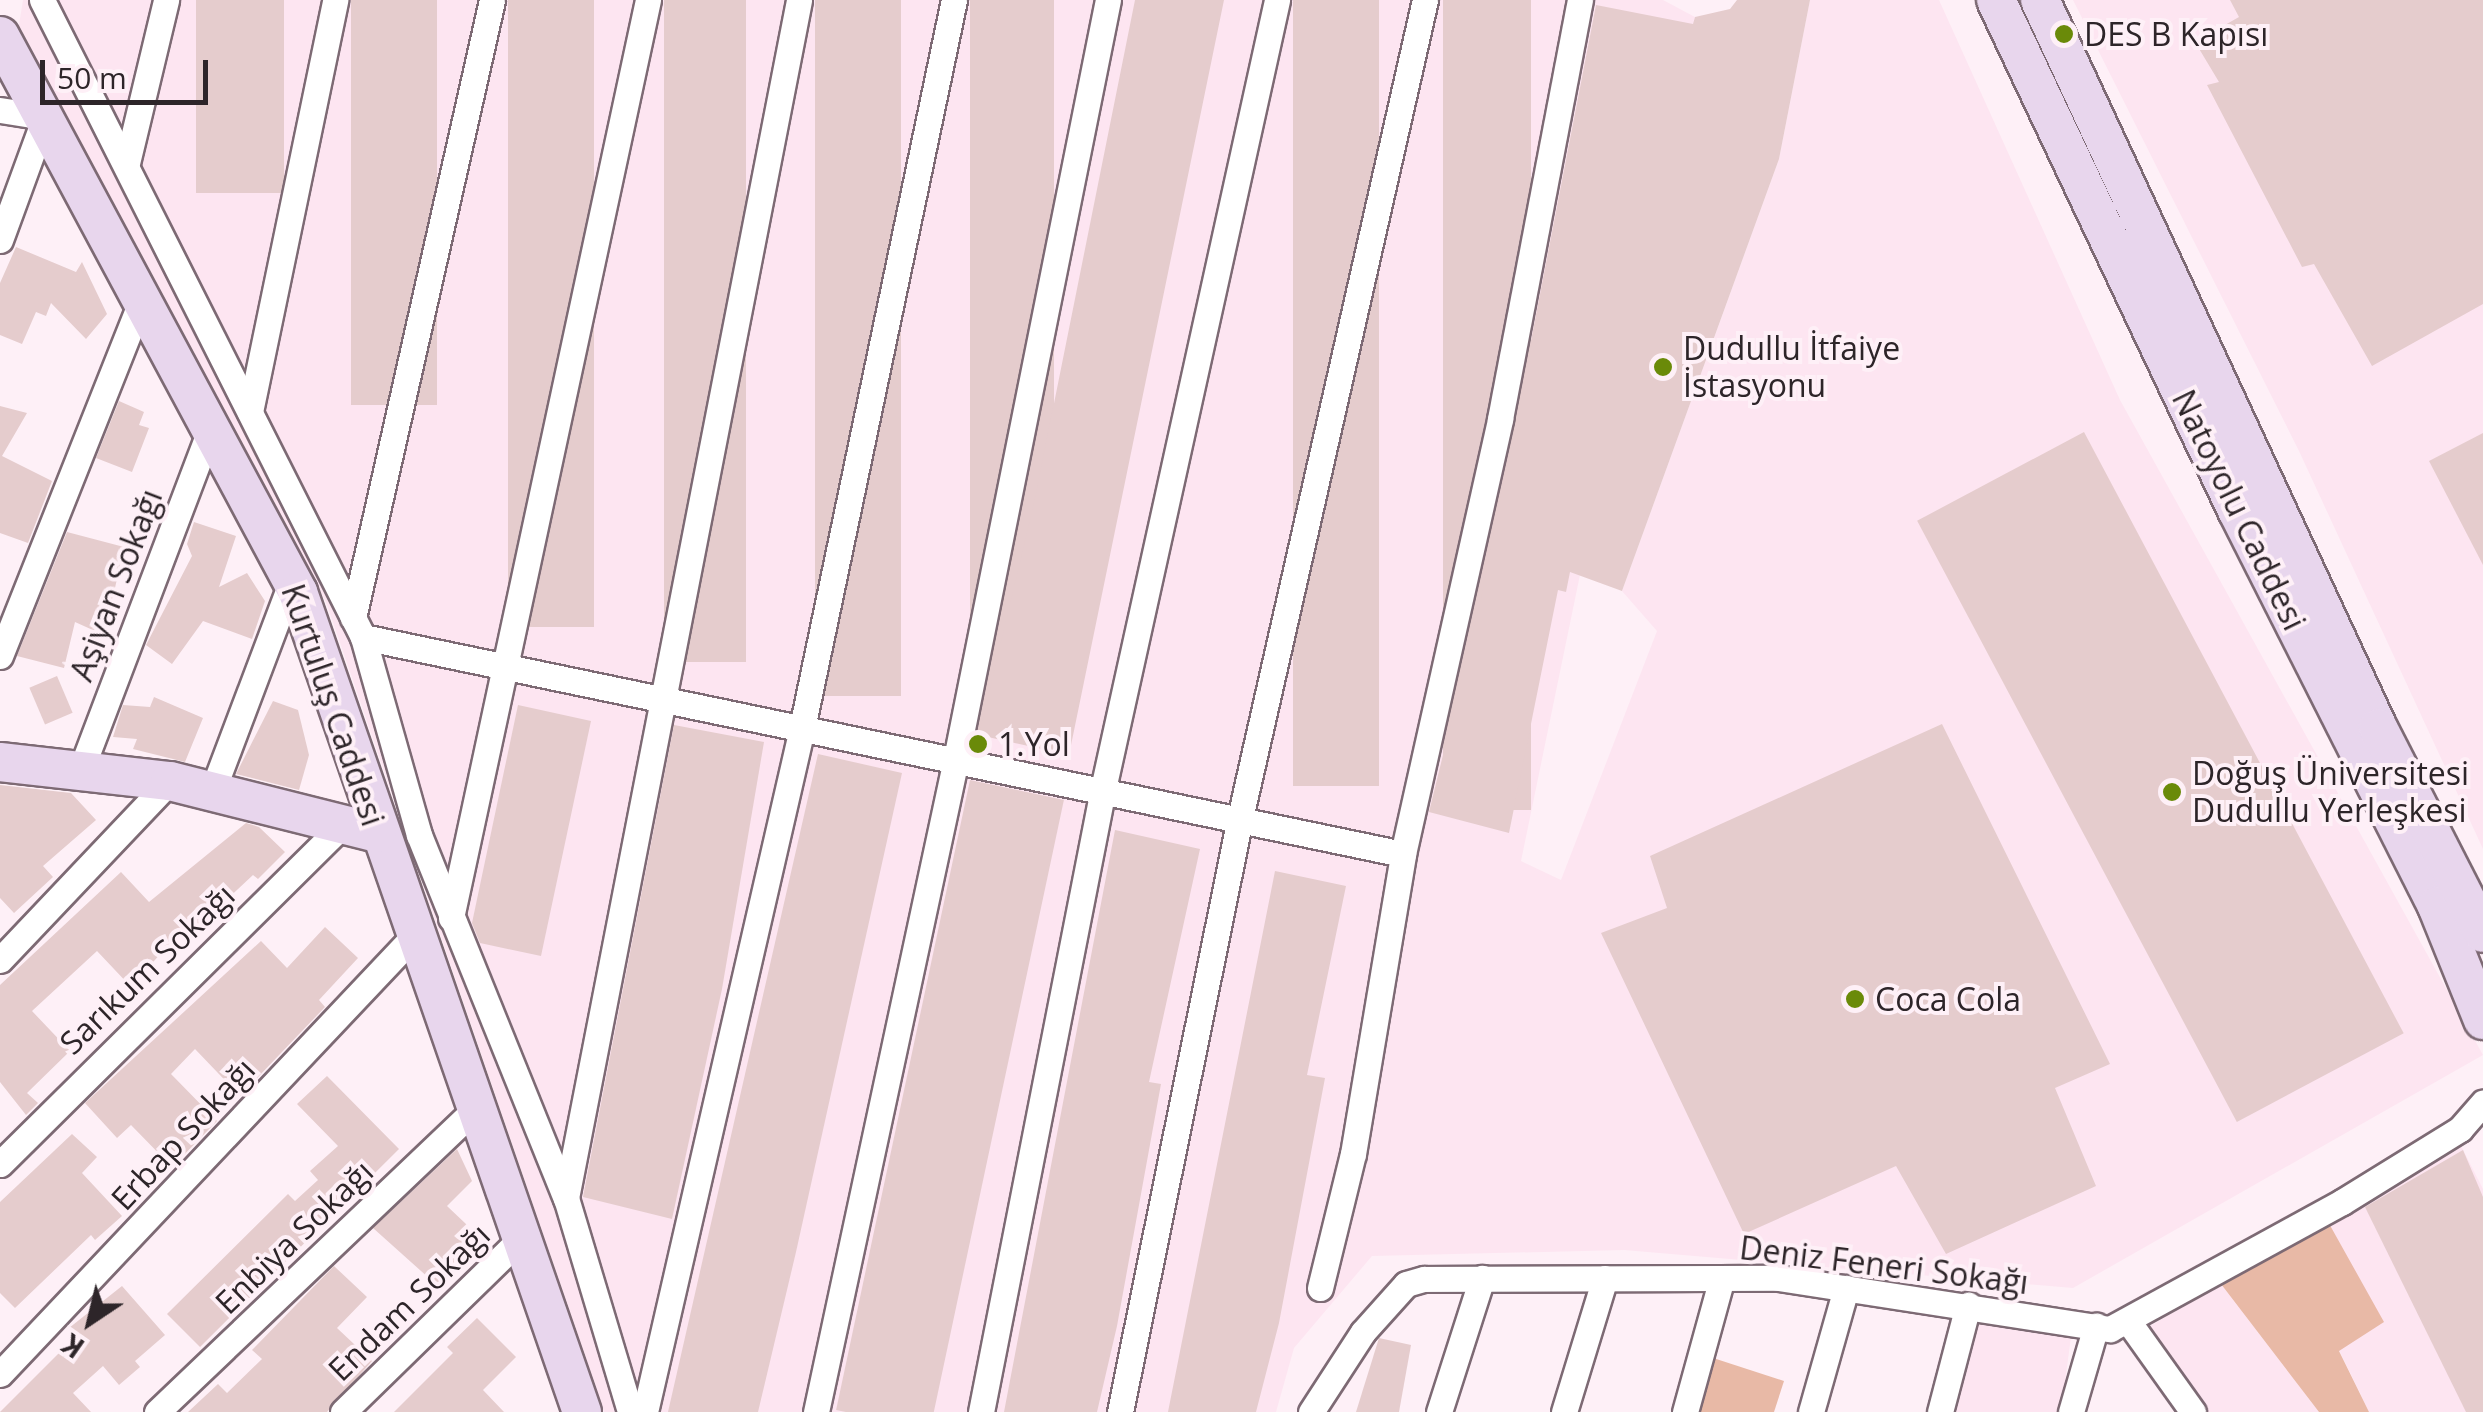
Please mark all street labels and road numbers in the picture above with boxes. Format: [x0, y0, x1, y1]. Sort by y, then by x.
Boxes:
street label: Natoyolu Caddesi [2164, 384, 2314, 636]
street label: Aşiyan Sokağı [62, 484, 170, 686]
street label: Kurtuluş Caddesi [274, 579, 392, 831]
street label: Sarıkum Sokağı [52, 876, 242, 1062]
street label: Erbap Sokağı [103, 1050, 263, 1218]
street label: Enbiya Sokağı [207, 1152, 381, 1322]
street label: Endam Sokağı [320, 1215, 498, 1389]
street label: Deniz Feneri Sokağı [1737, 1228, 2031, 1302]

